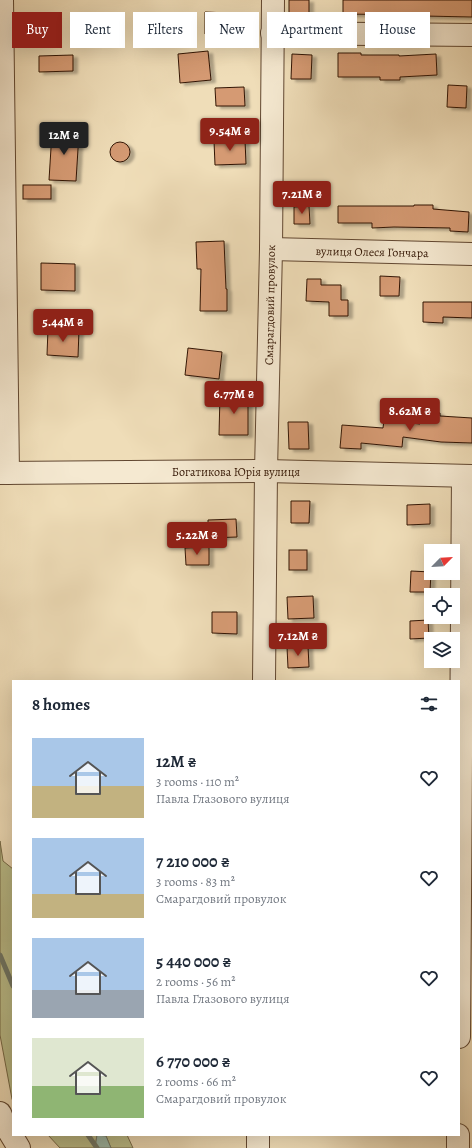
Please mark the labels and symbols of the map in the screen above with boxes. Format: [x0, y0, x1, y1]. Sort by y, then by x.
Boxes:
pin: 9.54M ₴ [193, 118, 267, 152]
pin: 12M ₴ [36, 122, 92, 156]
pin: 7.21M ₴ [265, 181, 339, 215]
street label: вулиця Олеся Гончара [315, 243, 429, 261]
street label: Смарагдовий провулок [261, 245, 279, 365]
pin: 5.44M ₴ [26, 309, 100, 343]
pin: 6.77M ₴ [197, 381, 271, 415]
pin: 8.62M ₴ [373, 398, 447, 432]
street label: Богатикова Юрія вулиця [172, 464, 300, 480]
pin: 5.22M ₴ [160, 522, 234, 556]
north arrow [424, 544, 460, 580]
pin: 7.12M ₴ [261, 623, 335, 657]

